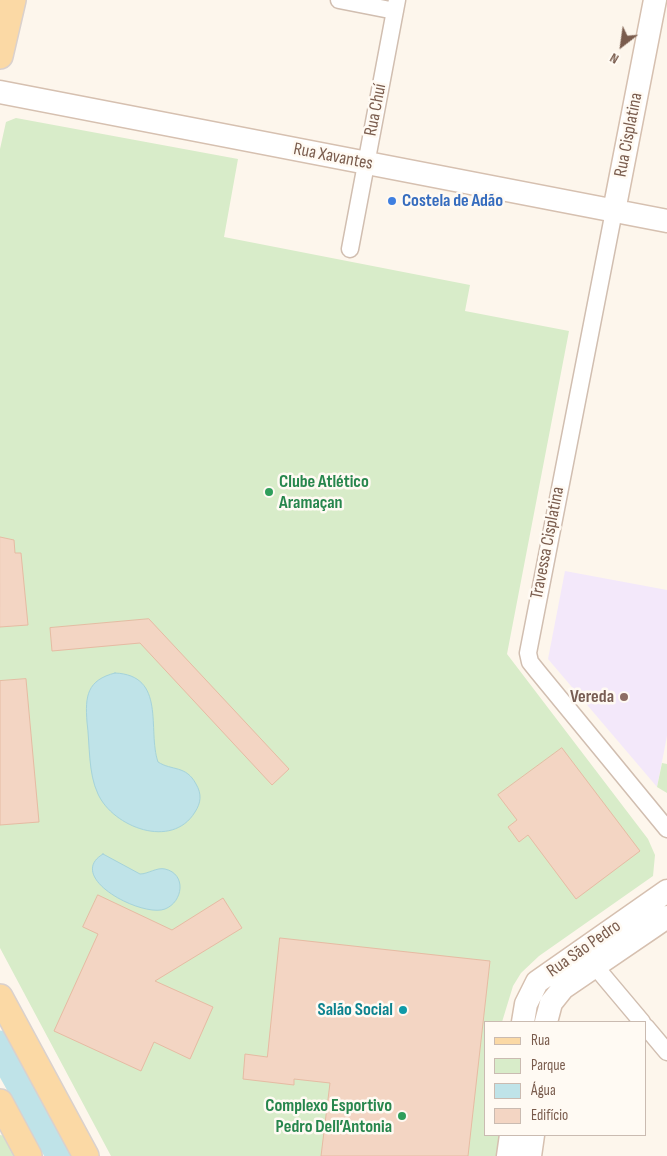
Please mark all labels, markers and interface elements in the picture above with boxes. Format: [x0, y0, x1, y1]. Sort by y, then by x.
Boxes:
north arrow [597, 20, 647, 70]
text: N [607, 49, 622, 68]
street label: Rua Chuí [360, 82, 392, 138]
street label: Rua Cisplatina [610, 91, 648, 179]
street label: Rua Xavantes [291, 139, 375, 175]
place label: Costela de Adão [402, 190, 503, 212]
marker: Costela de Adão [386, 195, 398, 207]
place label: Clube Atlético Aramaçan [279, 471, 369, 514]
street label: Travessa Cisplatina [527, 485, 569, 601]
marker: Clube Atlético Aramaçan [263, 486, 275, 498]
place label: Vereda [570, 686, 614, 708]
marker: Vereda [618, 691, 630, 703]
street label: Rua São Pedro [543, 916, 625, 982]
place label: Salão Social [318, 999, 393, 1021]
marker: Salão Social [397, 1004, 409, 1016]
legend [484, 1021, 647, 1136]
text: Rua [531, 1031, 550, 1050]
text: Parque [531, 1056, 566, 1075]
text: Água [531, 1081, 556, 1100]
place label: Complexo Esportivo Pedro Dell’Antonia [265, 1095, 392, 1138]
text: Edifício [531, 1106, 568, 1125]
marker: Complexo Esportivo Pedro Dell’Antonia [396, 1110, 408, 1122]

